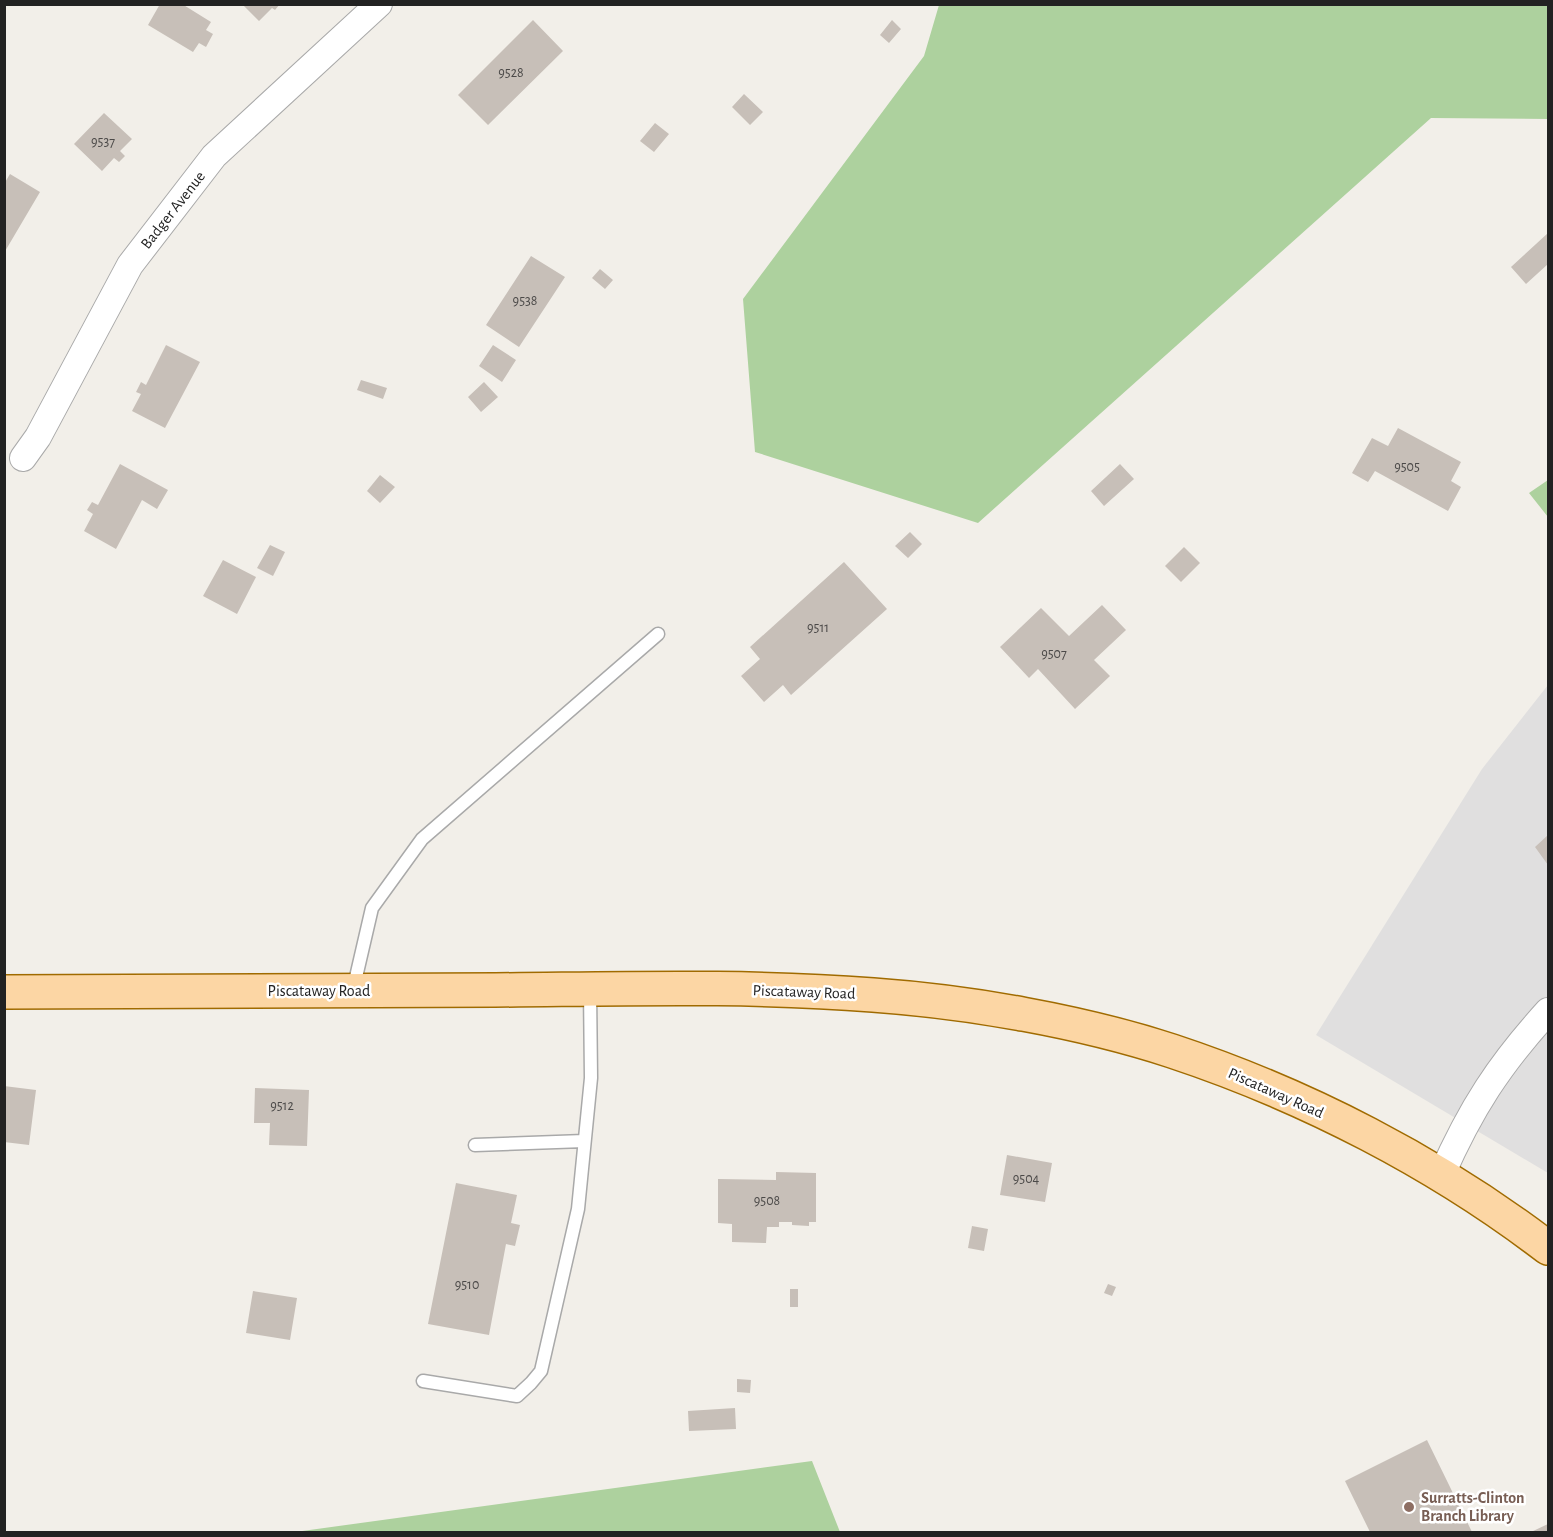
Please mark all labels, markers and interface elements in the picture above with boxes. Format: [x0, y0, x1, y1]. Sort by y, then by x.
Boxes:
house number: 9528 [498, 66, 524, 80]
house number: 9537 [91, 135, 115, 149]
street label: Badger Avenue [138, 168, 208, 252]
house number: 9538 [513, 294, 537, 308]
house number: 9505 [1394, 460, 1420, 474]
house number: 9511 [807, 621, 829, 635]
house number: 9507 [1041, 647, 1067, 661]
street label: Piscataway Road [752, 982, 856, 1003]
street label: Piscataway Road [268, 983, 370, 1000]
street label: Piscataway Road [1225, 1065, 1326, 1122]
house number: 9512 [270, 1099, 294, 1113]
house number: 9504 [1013, 1172, 1040, 1186]
house number: 9508 [754, 1194, 780, 1208]
house number: 9510 [455, 1278, 479, 1292]
place label: Surratts-Clinton Branch Library [1421, 1490, 1524, 1525]
marker: Surratts-Clinton Branch Library [1402, 1500, 1416, 1514]

